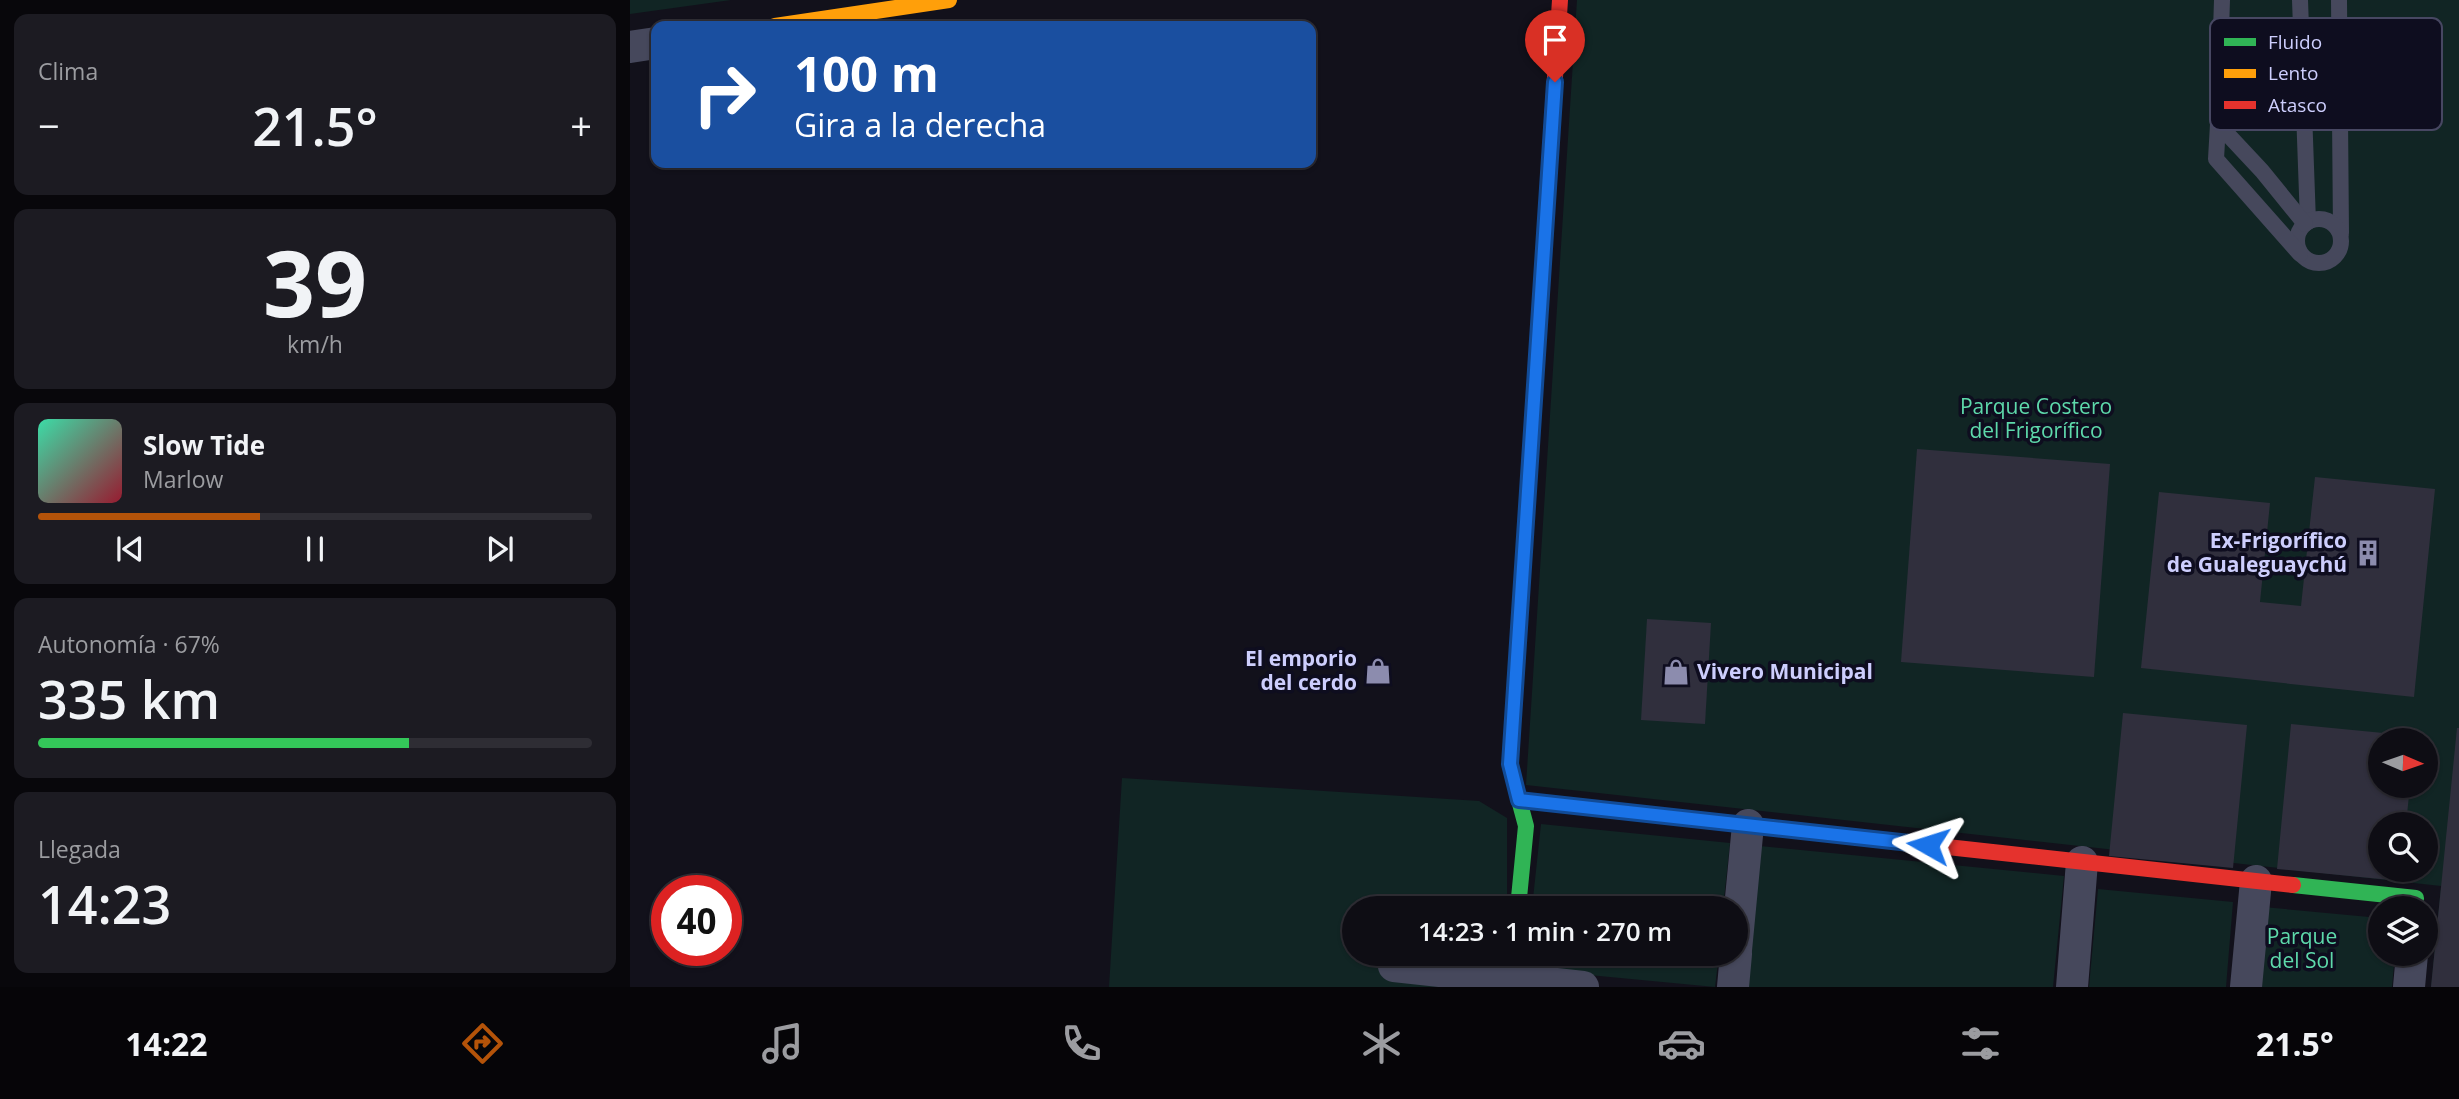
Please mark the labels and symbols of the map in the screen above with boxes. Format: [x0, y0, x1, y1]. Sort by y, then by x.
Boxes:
pin [1525, 10, 1585, 82]
legend [2210, 18, 2442, 130]
text: Fluido [2268, 29, 2322, 55]
text: Lento [2268, 60, 2318, 86]
text: Atasco [2268, 92, 2327, 118]
park label: Parque Costero del Frigorífico [1960, 392, 2112, 444]
place label: Ex-Frigorífico de Gualeguaychú [2167, 526, 2347, 578]
building icon: Ex-Frigorífico de Gualeguaychú [2353, 538, 2383, 568]
place label: El emporio del cerdo [1245, 644, 1357, 696]
shop icon: El emporio del cerdo [1363, 656, 1393, 686]
shop icon: Vivero Municipal [1661, 657, 1691, 687]
place label: Vivero Municipal [1697, 657, 1873, 685]
north arrow [2368, 728, 2438, 798]
position arrow [1891, 808, 1965, 882]
speed limit sign: 40 [651, 875, 742, 966]
park label: Parque del Sol [2267, 922, 2337, 974]

